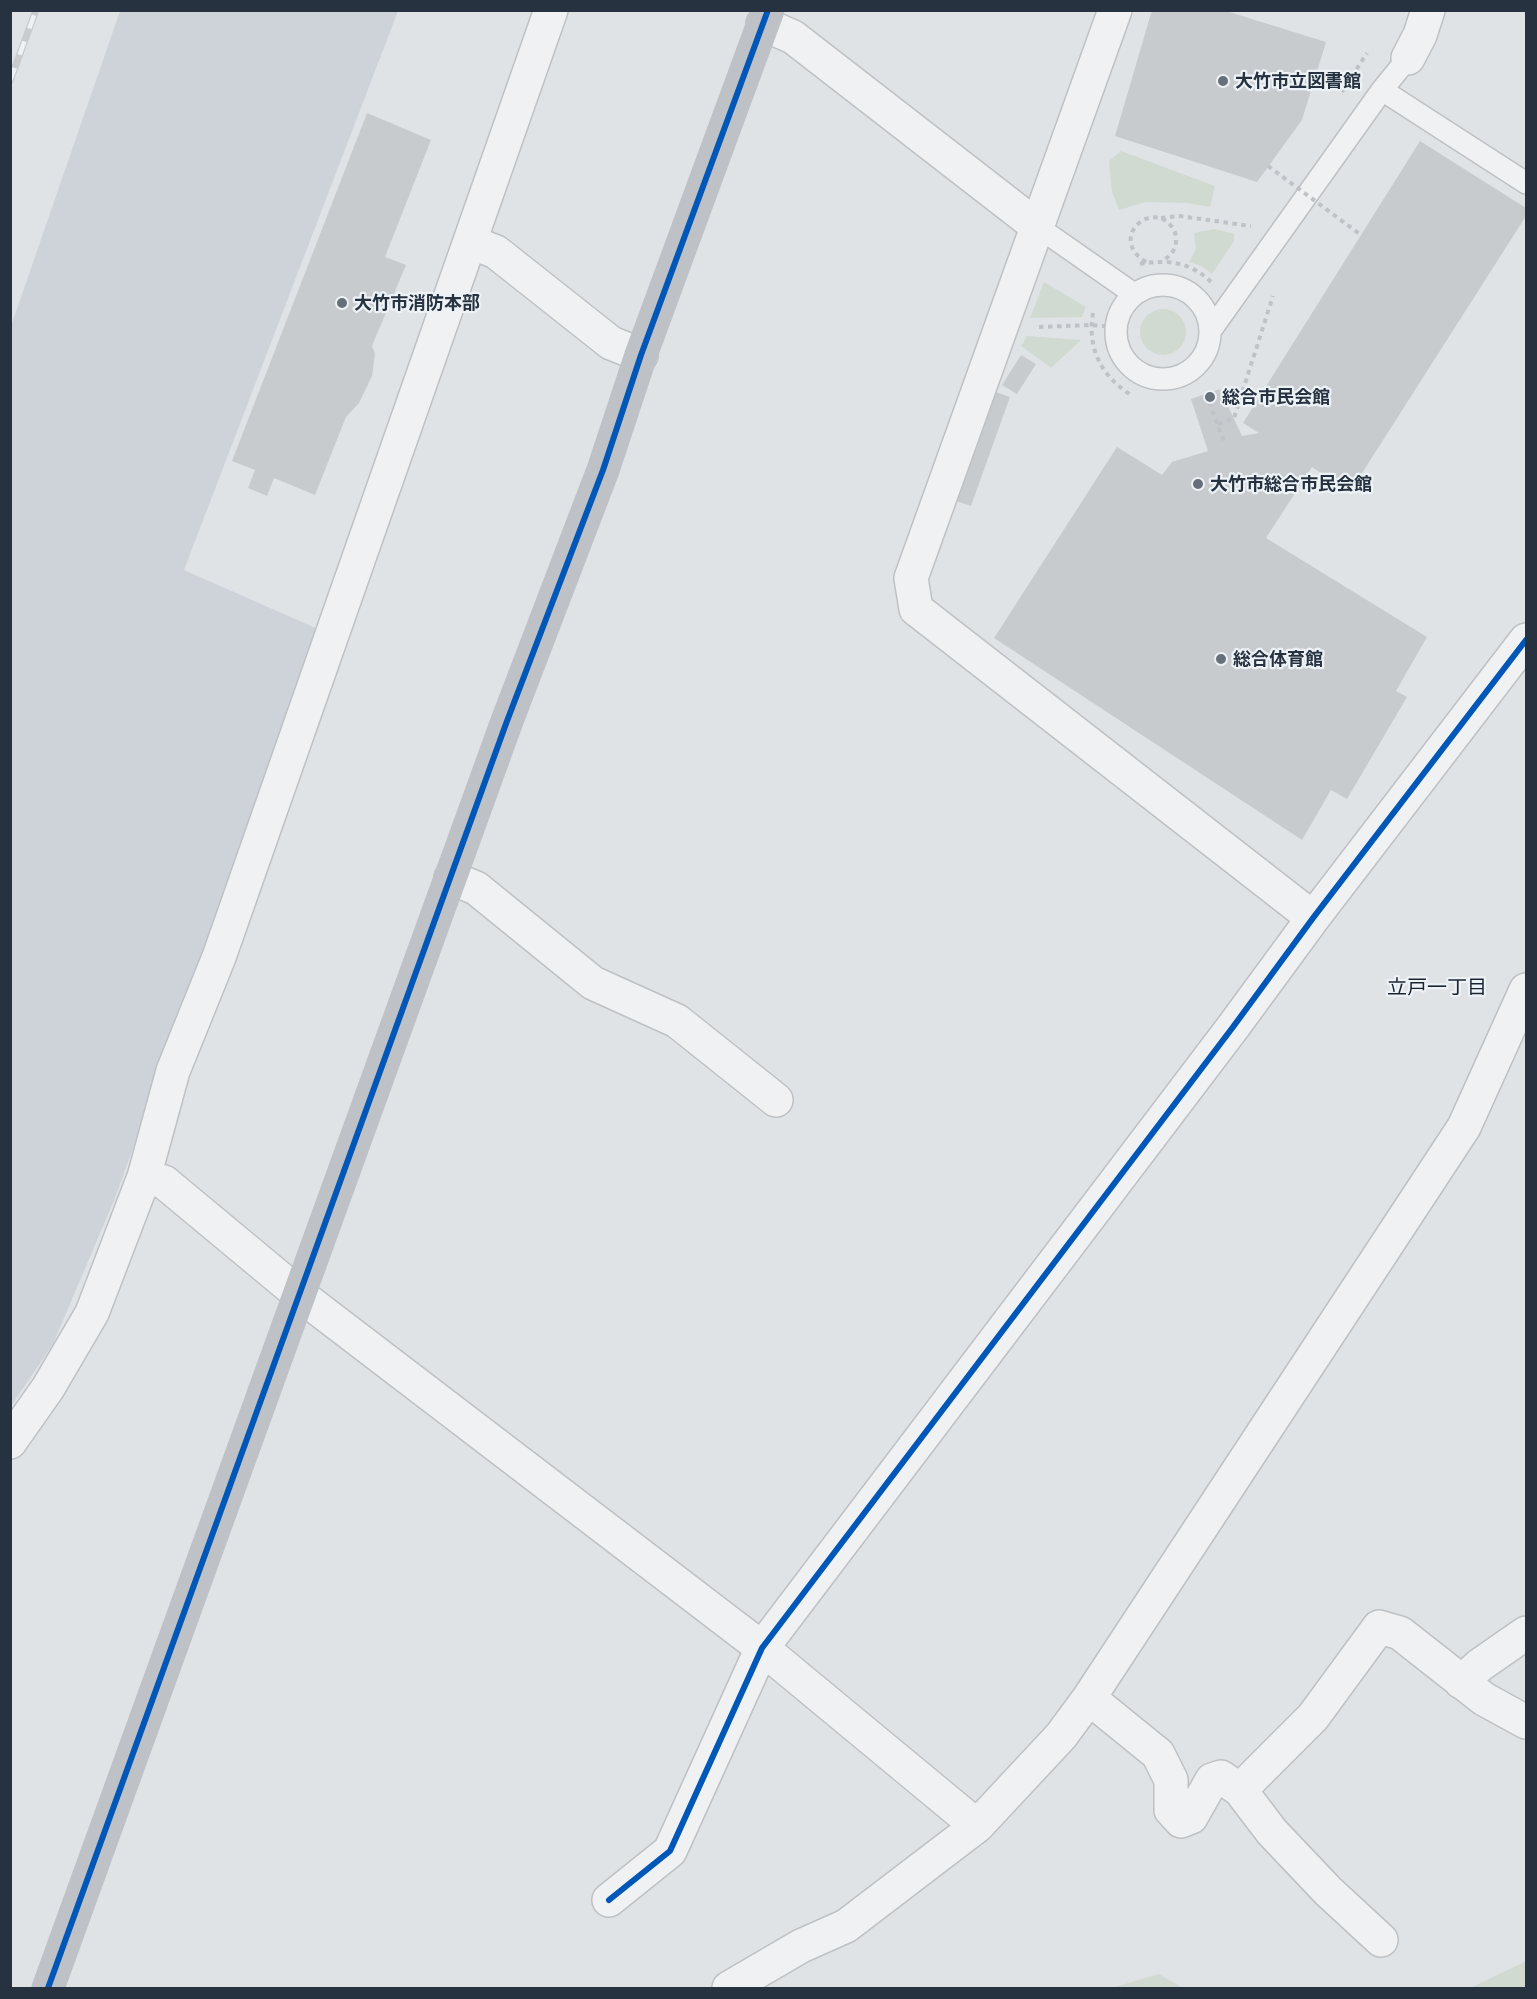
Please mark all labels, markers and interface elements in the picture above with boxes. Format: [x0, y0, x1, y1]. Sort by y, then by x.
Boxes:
place label: 大竹市立図書館 [1235, 70, 1361, 92]
marker: 大竹市立図書館 [1216, 74, 1230, 88]
place label: 大竹市消防本部 [354, 292, 480, 314]
marker: 大竹市消防本部 [335, 296, 349, 310]
place label: 総合市民会館 [1222, 386, 1330, 408]
marker: 総合市民会館 [1203, 390, 1217, 404]
place label: 大竹市総合市民会館 [1210, 473, 1372, 495]
marker: 大竹市総合市民会館 [1191, 477, 1205, 491]
place label: 総合体育館 [1233, 648, 1323, 670]
marker: 総合体育館 [1214, 652, 1228, 666]
district label: 立戸一丁目 [1387, 975, 1487, 999]

